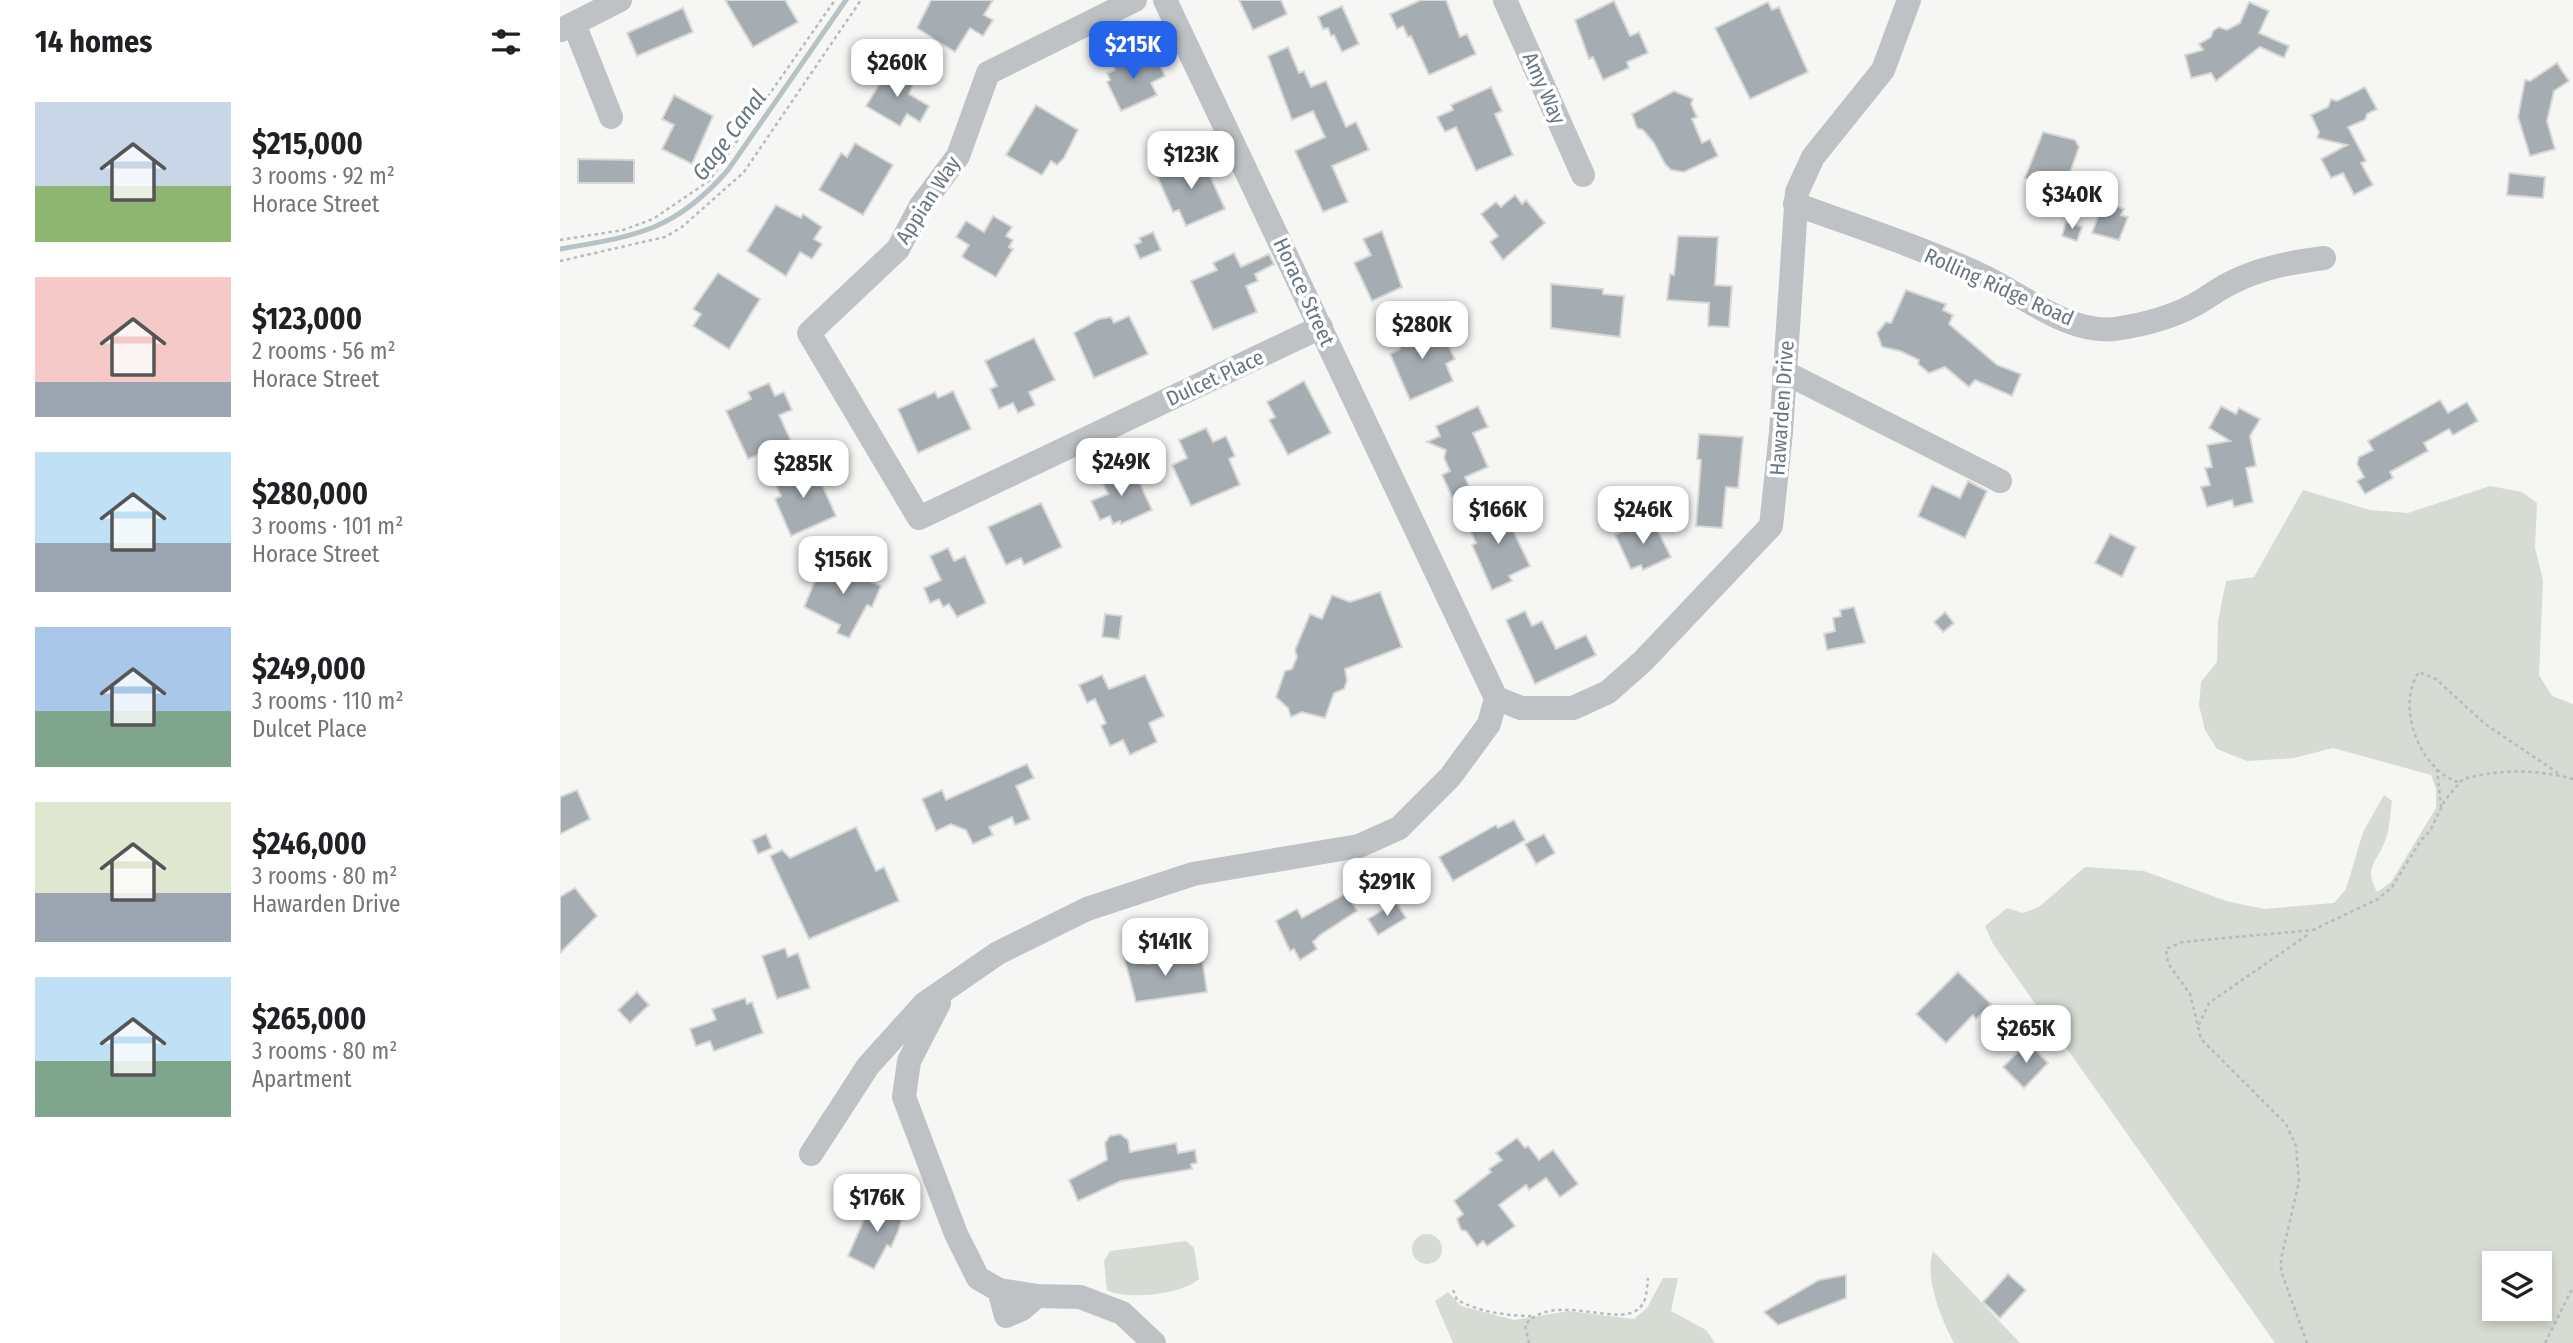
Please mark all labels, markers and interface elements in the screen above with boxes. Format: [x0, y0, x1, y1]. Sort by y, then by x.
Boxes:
pin: $215K [1084, 22, 1182, 81]
icon: filters [487, 23, 525, 61]
text: 14 homes [35, 24, 152, 60]
text: $215K [1105, 30, 1161, 58]
pin: $260K [848, 40, 946, 99]
text: $260K [867, 48, 927, 76]
street label: Amy Way [1517, 48, 1572, 128]
water label: Gage Canal [686, 84, 772, 186]
text: $215,000 [252, 126, 363, 162]
icon: home [91, 130, 175, 214]
pin: $123K [1142, 132, 1240, 191]
text: $123K [1163, 140, 1219, 168]
street label: Appian Way [890, 151, 966, 249]
text: 3 rooms · 92 m² [252, 162, 395, 190]
pin: $340K [2023, 172, 2121, 231]
text: $340K [2042, 180, 2102, 208]
text: Horace Street [252, 190, 379, 218]
street label: Horace Street [1268, 234, 1340, 350]
street label: Rolling Ridge Road [1920, 242, 2078, 332]
text: $123,000 [252, 301, 362, 337]
pin: $280K [1373, 302, 1471, 361]
icon: home [91, 305, 175, 389]
text: $280K [1392, 310, 1452, 338]
text: 2 rooms · 56 m² [252, 337, 396, 365]
street label: Hawarden Drive [1764, 340, 1800, 476]
street label: Dulcet Place [1162, 344, 1268, 412]
text: Horace Street [252, 365, 379, 393]
pin: $249K [1072, 438, 1170, 498]
pin: $285K [754, 440, 852, 500]
text: $249K [1092, 447, 1150, 475]
text: $285K [774, 449, 832, 477]
text: $280,000 [252, 476, 368, 512]
icon: home [91, 480, 175, 564]
pin: $166K [1449, 486, 1547, 546]
pin: $246K [1594, 486, 1692, 546]
text: $166K [1469, 495, 1527, 523]
text: $246K [1614, 495, 1672, 523]
text: 3 rooms · 101 m² [252, 512, 403, 540]
pin: $156K [794, 536, 892, 596]
text: Horace Street [252, 540, 379, 568]
text: $156K [814, 545, 872, 573]
text: $249,000 [252, 651, 366, 687]
icon: home [91, 655, 175, 739]
text: 3 rooms · 110 m² [252, 687, 403, 715]
text: Dulcet Place [252, 715, 367, 743]
text: $246,000 [252, 826, 367, 862]
icon: home [91, 830, 175, 914]
pin: $291K [1338, 858, 1436, 918]
text: 3 rooms · 80 m² [252, 862, 397, 890]
text: $291K [1359, 867, 1415, 895]
text: Hawarden Drive [252, 890, 400, 918]
pin: $141K [1116, 918, 1214, 978]
text: $141K [1138, 927, 1192, 955]
text: $265,000 [252, 1001, 366, 1037]
icon: home [91, 1005, 175, 1089]
pin: $265K [1977, 1006, 2075, 1065]
text: $265K [1997, 1014, 2055, 1042]
text: 3 rooms · 80 m² [252, 1037, 397, 1065]
text: Apartment [252, 1065, 352, 1093]
pin: $176K [828, 1174, 926, 1234]
text: $176K [849, 1183, 905, 1211]
map controls [2482, 1251, 2552, 1321]
button: layers [2482, 1251, 2552, 1321]

